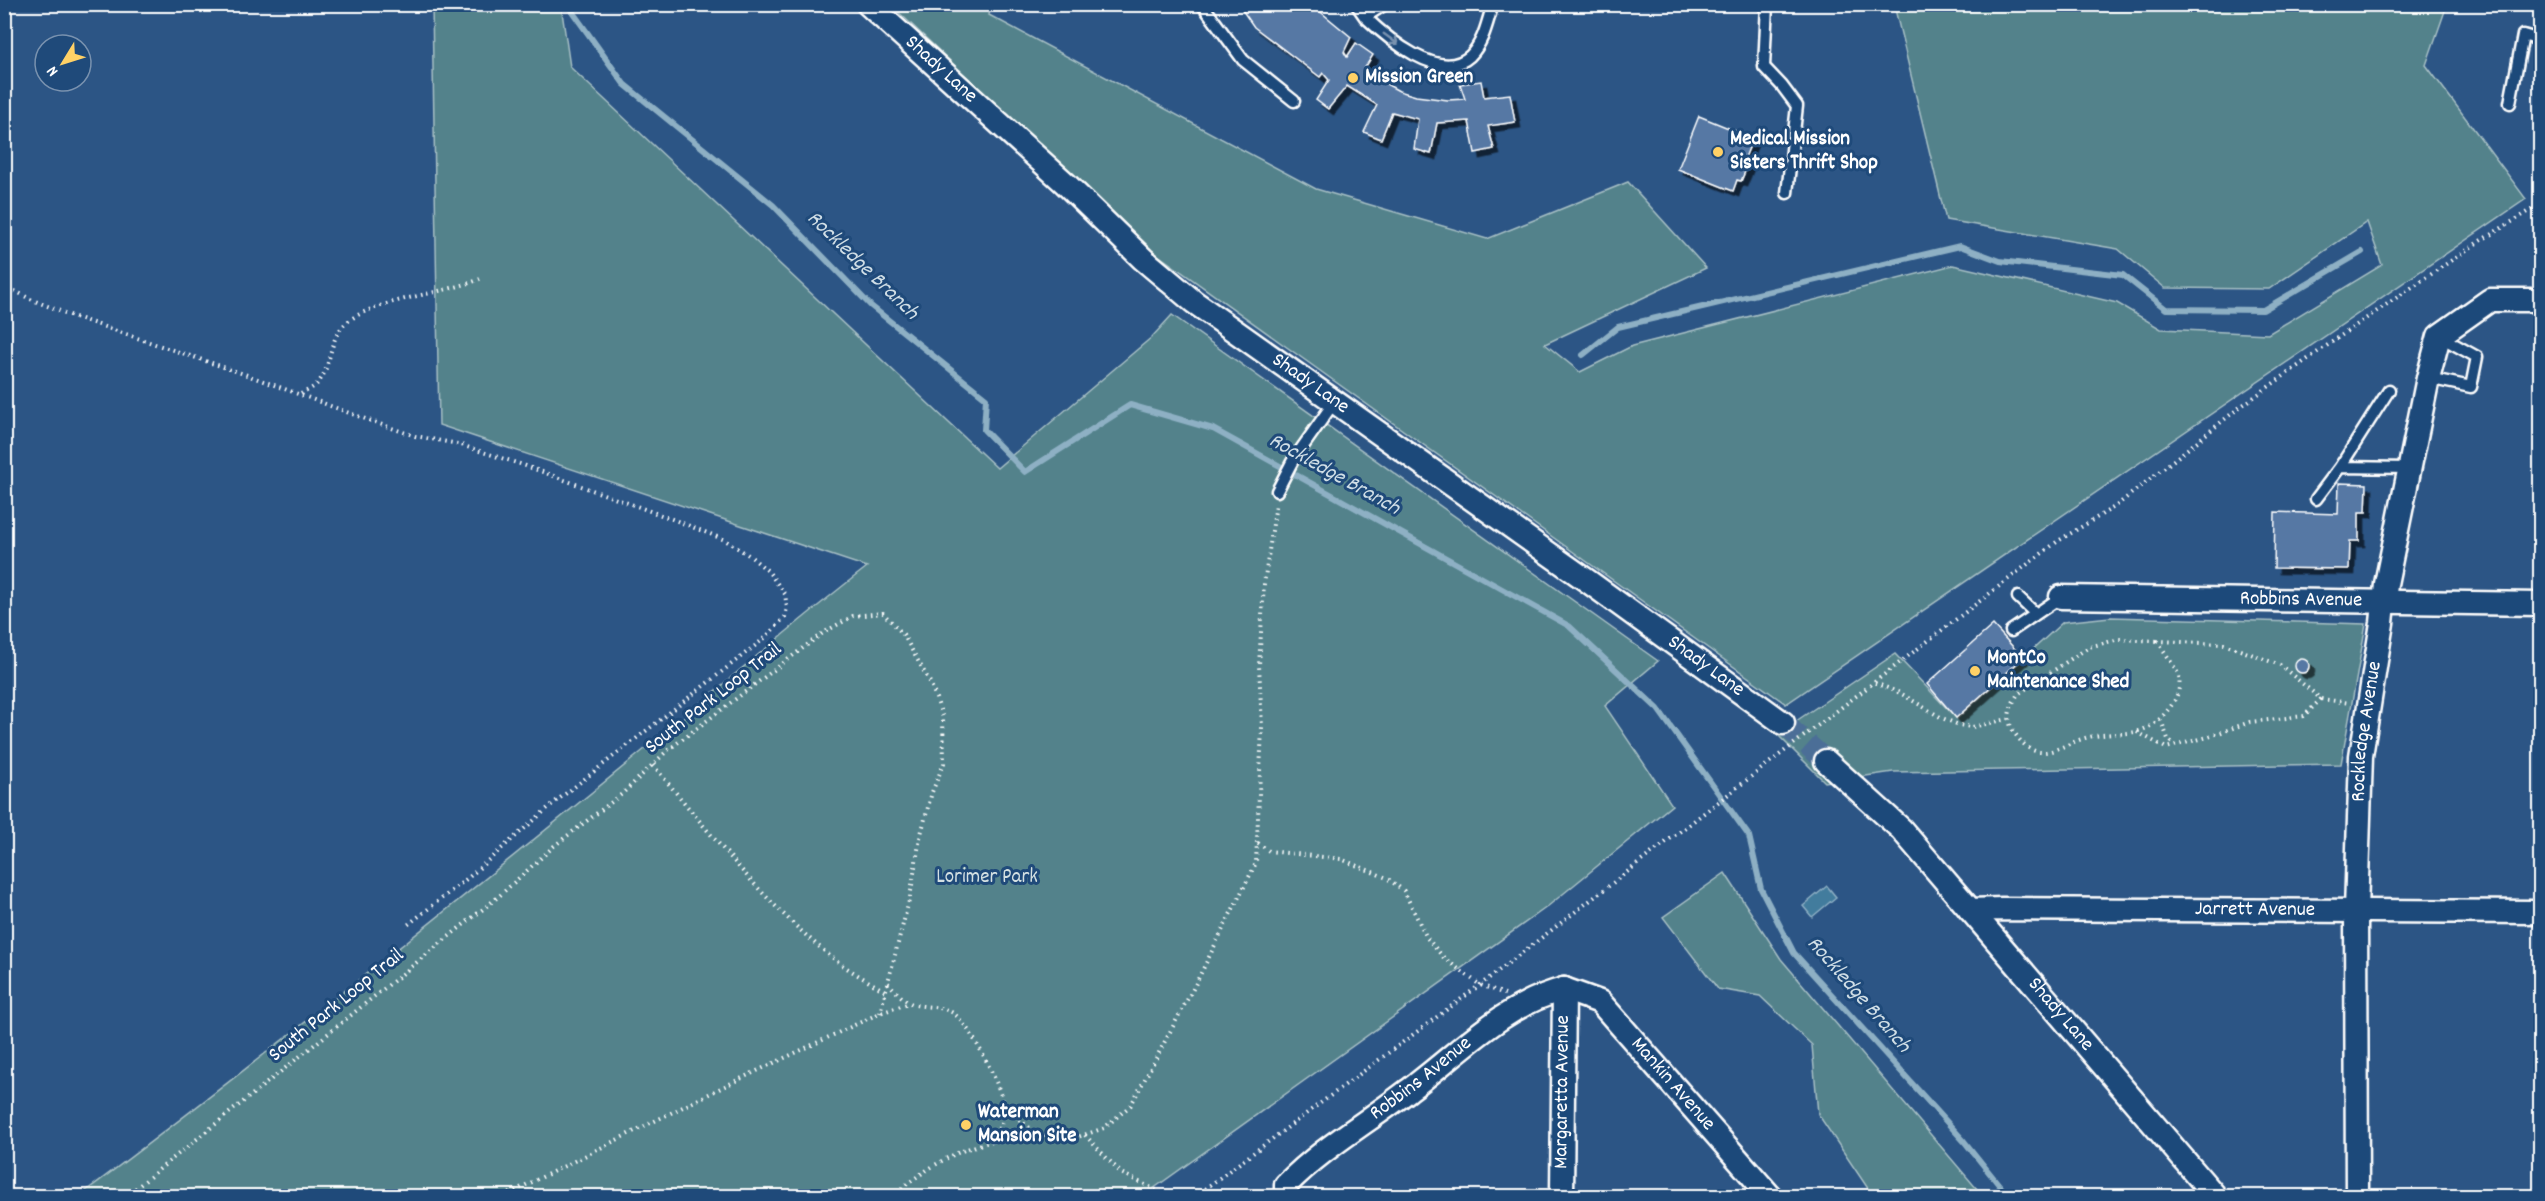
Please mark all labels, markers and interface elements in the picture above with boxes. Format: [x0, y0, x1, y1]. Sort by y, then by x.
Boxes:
street label: Shady Lane [897, 29, 984, 111]
north arrow [33, 33, 93, 93]
one-way arrow [1382, 33, 1398, 45]
text: N [42, 60, 65, 81]
place label: Mission Green [1365, 63, 1473, 93]
marker: Mission Green [1346, 71, 1360, 85]
place label: Medical Mission Sisters Thrift Shop [1730, 125, 1878, 179]
marker: Medical Mission Sisters Thrift Shop [1711, 145, 1725, 159]
water label: Rockledge Branch [799, 204, 926, 328]
street label: Shady Lane [1265, 346, 1355, 422]
water label: Rockledge Branch [1263, 426, 1406, 524]
street label: Robbins Avenue [2240, 585, 2362, 616]
street label: Shady Lane [1661, 628, 1750, 705]
street label: South Park Loop Trail [639, 636, 789, 762]
place label: MontCo Maintenance Shed [1987, 644, 2130, 698]
street label: Rockledge Avenue [2345, 659, 2391, 802]
marker: MontCo Maintenance Shed [1968, 664, 1982, 678]
park label: Lorimer Park [936, 863, 1038, 893]
street label: Jarrett Avenue [2195, 895, 2315, 926]
water label: Rockledge Branch [1798, 930, 1918, 1061]
street label: South Park Loop Trail [263, 942, 411, 1070]
street label: Shady Lane [2020, 971, 2101, 1059]
street label: Margaretta Avenue [1547, 1015, 1579, 1169]
street label: Robbins Avenue [1364, 1030, 1479, 1129]
street label: Mankin Avenue [1623, 1031, 1722, 1138]
place label: Waterman Mansion Site [978, 1098, 1077, 1152]
marker: Waterman Mansion Site [959, 1118, 973, 1132]

